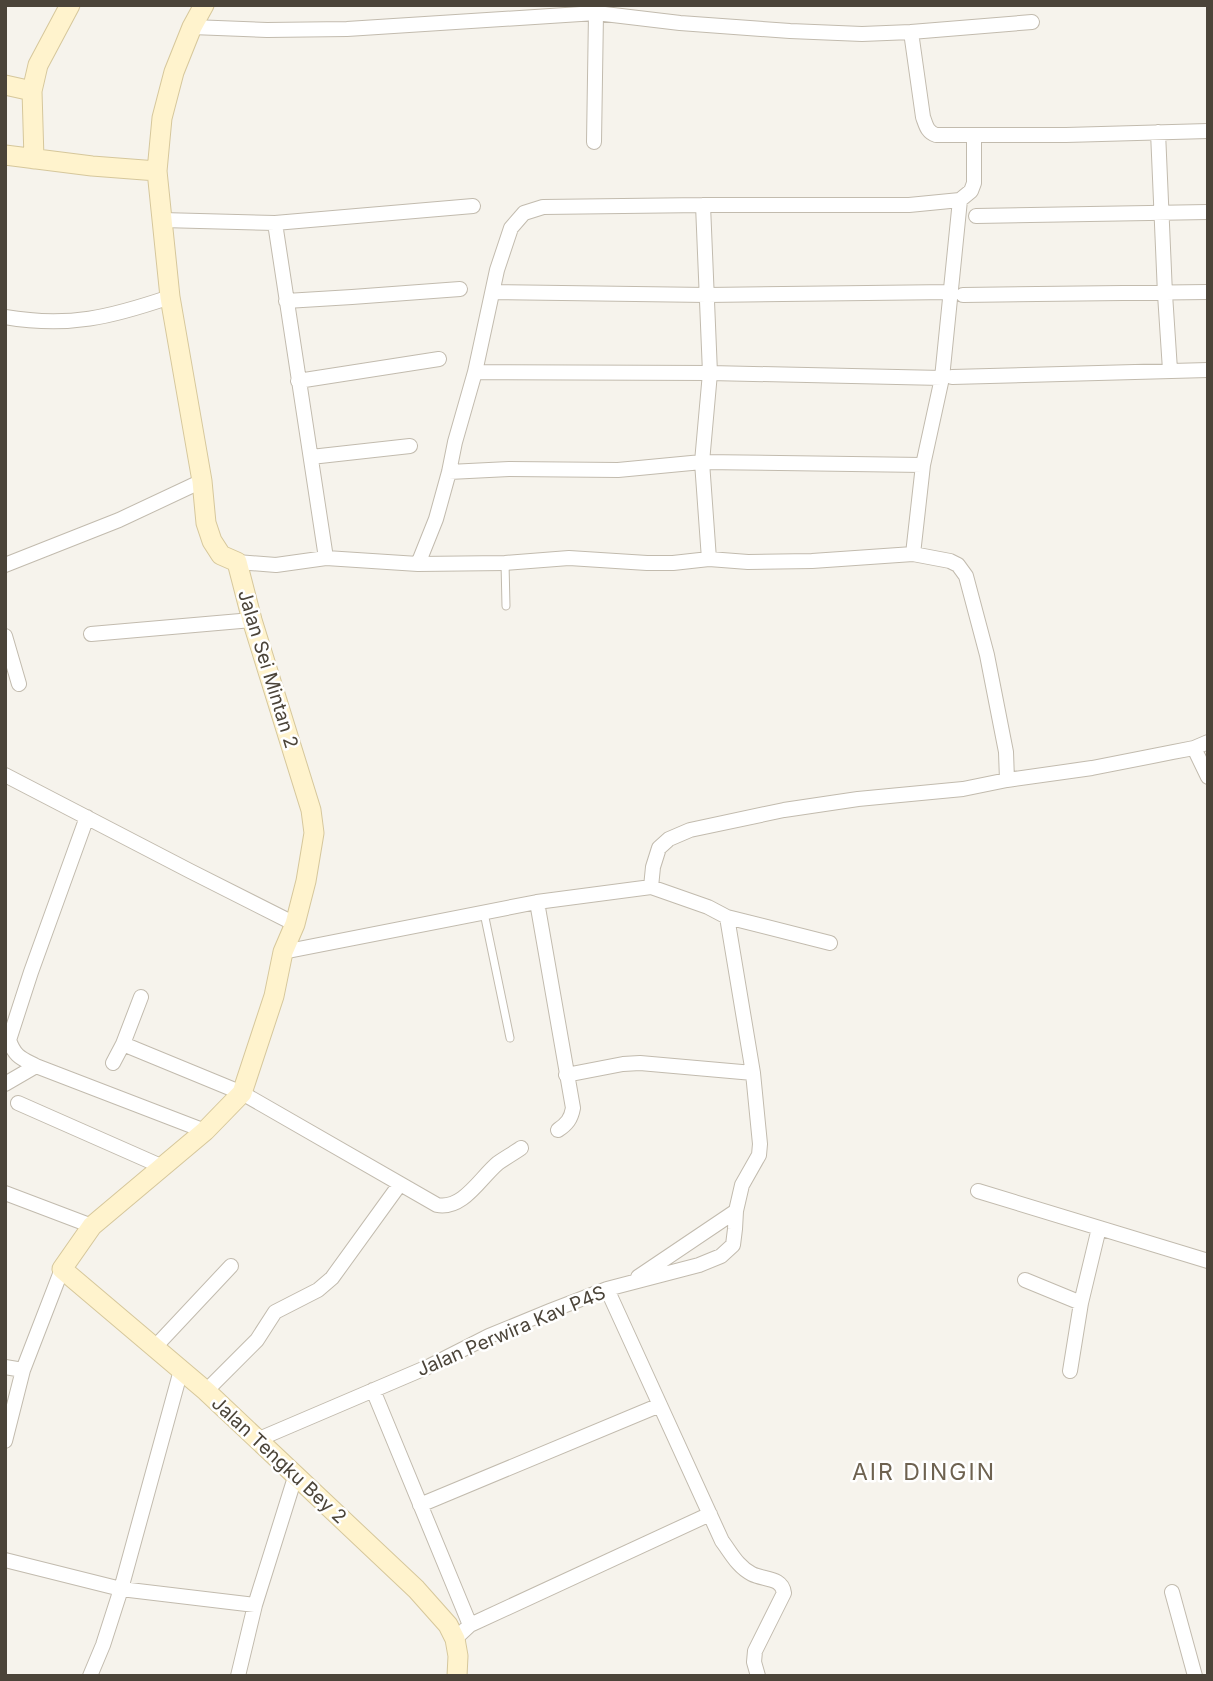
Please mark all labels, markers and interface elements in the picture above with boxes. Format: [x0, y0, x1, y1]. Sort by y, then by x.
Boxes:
street label: Jalan Sei Mintan 2 [233, 587, 303, 751]
street label: Jalan Perwira Kav P4S [413, 1281, 609, 1381]
street label: Jalan Tengku Bey 2 [207, 1392, 351, 1528]
district label: AIR DINGIN [852, 1458, 996, 1486]

